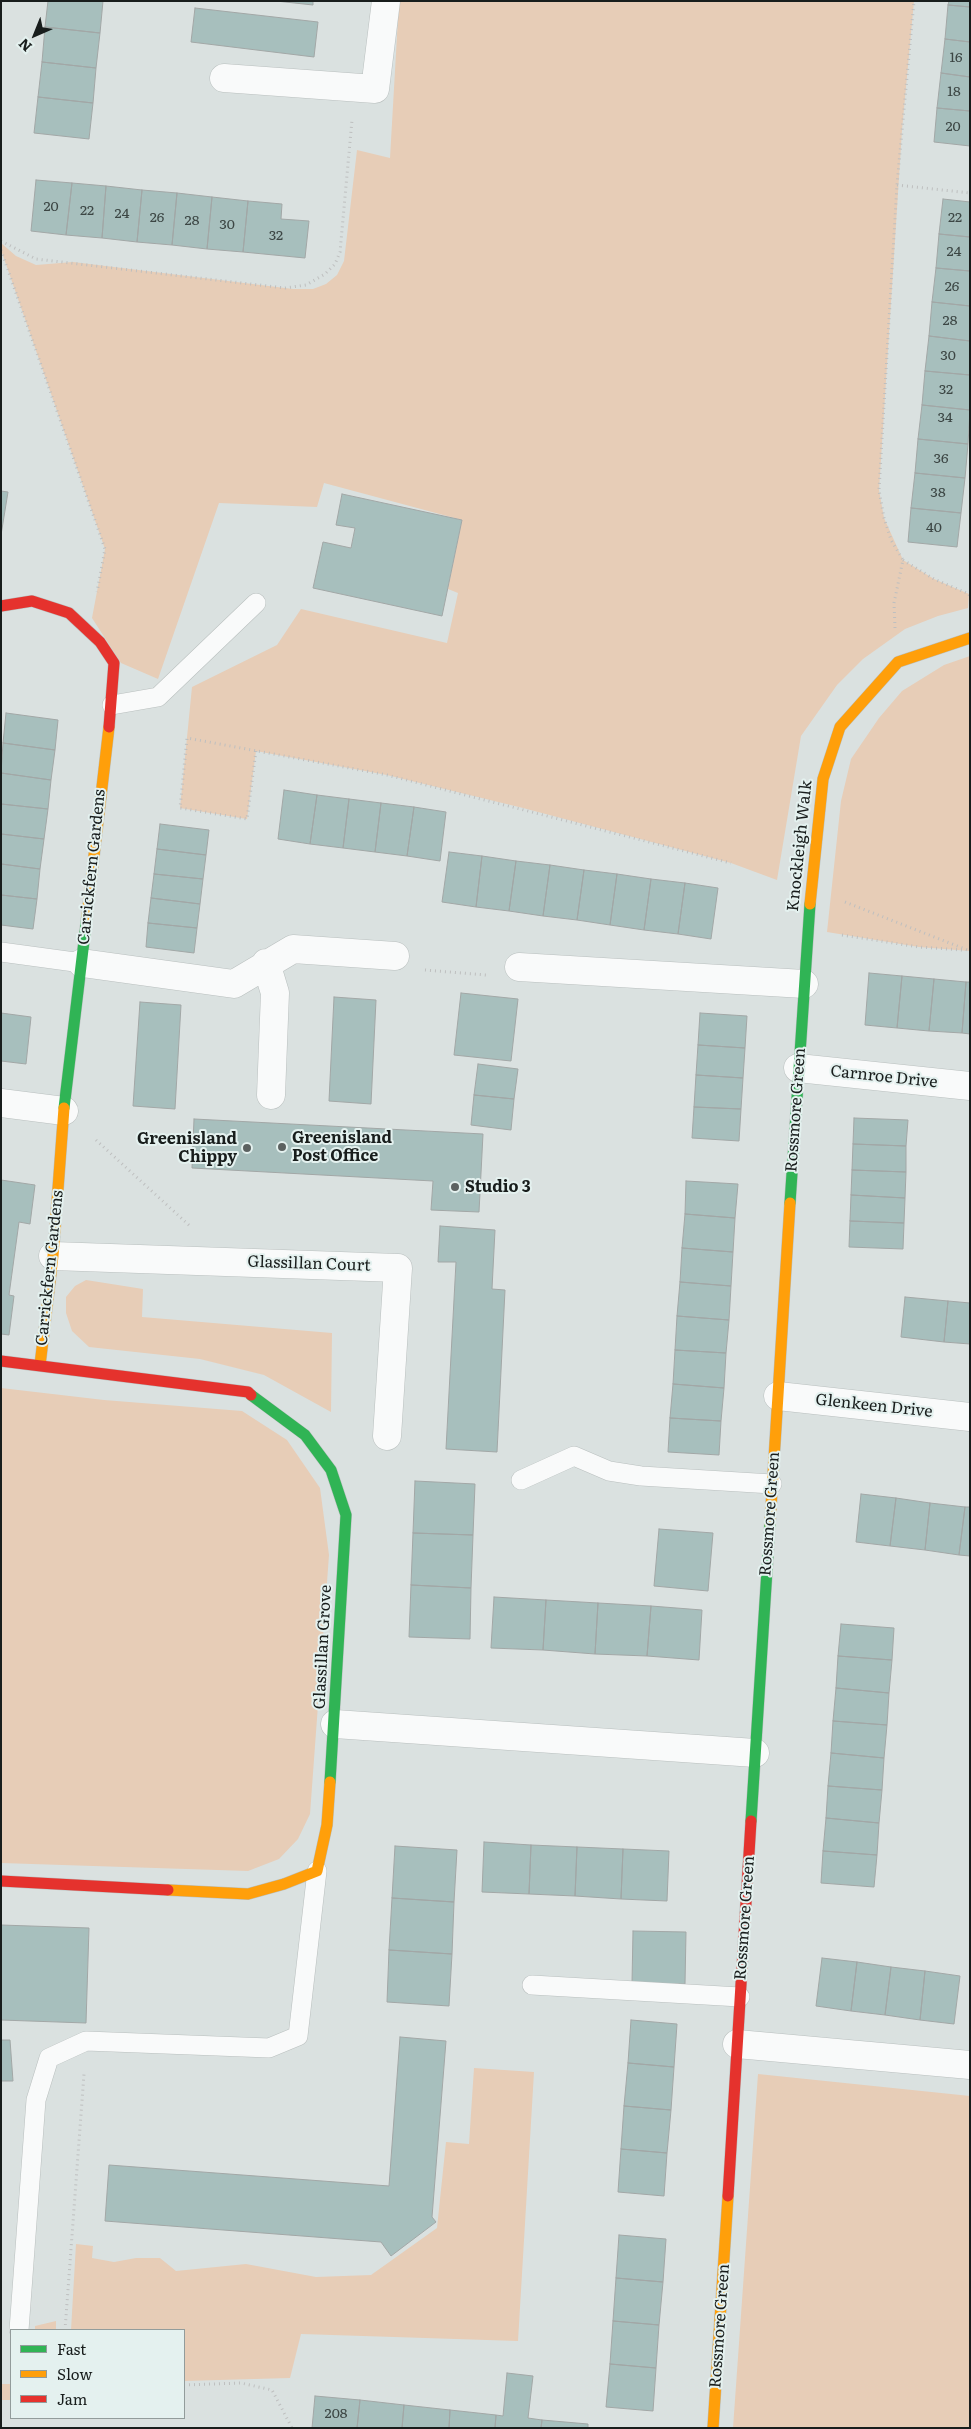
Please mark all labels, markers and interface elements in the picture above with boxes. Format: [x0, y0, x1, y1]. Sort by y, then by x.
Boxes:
north arrow [10, 10, 60, 60]
text: N [13, 35, 36, 57]
house number: 16 [949, 50, 963, 66]
house number: 18 [947, 84, 961, 100]
house number: 20 [945, 119, 961, 135]
house number: 20 [43, 199, 59, 215]
house number: 22 [80, 203, 94, 219]
house number: 24 [115, 206, 129, 222]
house number: 26 [150, 210, 164, 226]
house number: 22 [948, 210, 962, 226]
house number: 28 [185, 213, 199, 229]
house number: 30 [219, 217, 235, 233]
house number: 32 [269, 228, 283, 244]
house number: 24 [947, 244, 961, 260]
house number: 26 [945, 279, 959, 295]
house number: 28 [943, 313, 957, 329]
house number: 30 [940, 348, 956, 364]
house number: 32 [939, 382, 953, 398]
house number: 34 [937, 410, 953, 426]
house number: 36 [933, 451, 949, 467]
house number: 38 [930, 485, 946, 501]
house number: 40 [926, 520, 942, 536]
street label: Knockleigh Walk [784, 779, 816, 913]
street label: Carrickfern Gardens [74, 788, 110, 946]
street label: Rossmore Green [782, 1047, 810, 1173]
street label: Carnroe Drive [829, 1062, 939, 1092]
place label: Greenisland Post Office [292, 1128, 392, 1166]
place label: Greenisland Chippy [137, 1129, 237, 1167]
marker: Greenisland Post Office [276, 1141, 288, 1153]
marker: Greenisland Chippy [241, 1142, 253, 1154]
place label: Studio 3 [465, 1177, 531, 1197]
marker: Studio 3 [449, 1181, 461, 1193]
street label: Carrickfern Gardens [32, 1189, 68, 1347]
street label: Glassillan Court [247, 1252, 371, 1276]
street label: Glenkeen Drive [814, 1390, 934, 1422]
street label: Rossmore Green [756, 1451, 784, 1577]
street label: Glassillan Grove [310, 1584, 336, 1710]
street label: Rossmore Green [731, 1855, 759, 1981]
street label: Rossmore Green [706, 2263, 734, 2389]
legend [10, 2329, 185, 2419]
text: Fast [57, 2337, 86, 2360]
text: Slow [57, 2362, 92, 2385]
text: Jam [57, 2387, 87, 2410]
house number: 208 [325, 2406, 347, 2422]

